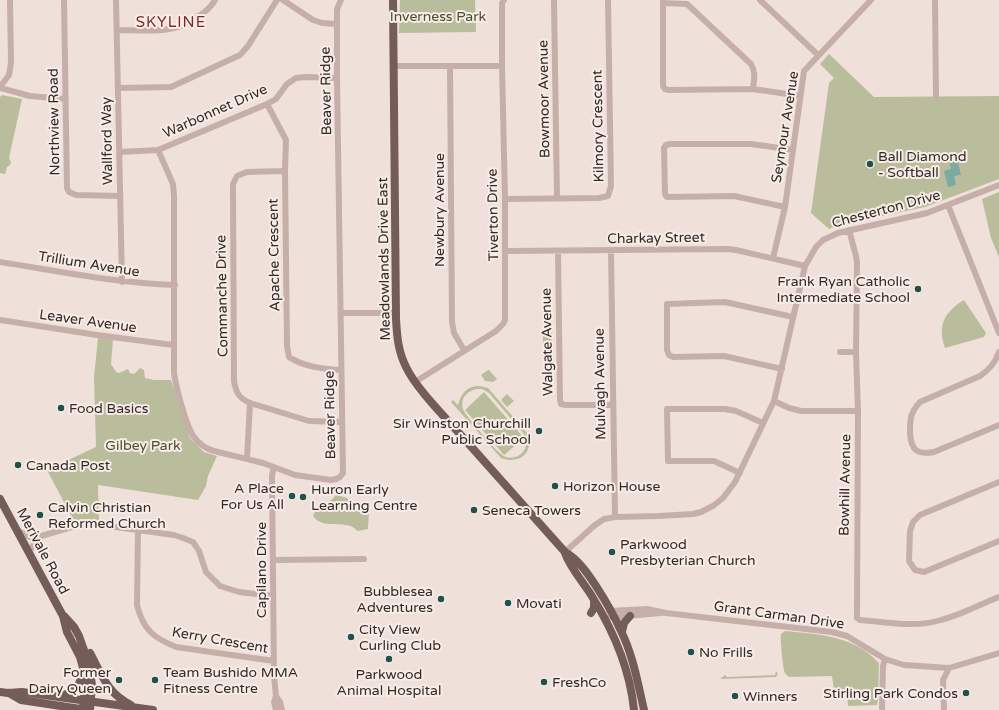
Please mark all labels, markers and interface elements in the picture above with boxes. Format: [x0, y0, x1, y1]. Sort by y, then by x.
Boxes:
park label: Inverness Park [390, 8, 487, 25]
district label: SKYLINE [136, 13, 206, 31]
street label: Bowmoor Avenue [534, 40, 554, 158]
street label: Beaver Ridge [317, 46, 335, 135]
street label: Northview Road [45, 68, 63, 176]
street label: Kilmory Crescent [589, 69, 607, 182]
street label: Seymour Avenue [768, 70, 802, 184]
street label: Warbonnet Drive [160, 80, 270, 142]
street label: Wallford Way [98, 96, 116, 185]
place label: Ball Diamond - Softball [878, 148, 967, 181]
street label: Newbury Avenue [431, 153, 448, 267]
marker: Ball Diamond - Softball [865, 159, 875, 169]
street label: Tiverton Drive [484, 168, 502, 262]
street label: Meadowlands Drive East [374, 177, 394, 341]
street label: Chesterton Drive [830, 186, 942, 232]
street label: Apache Crescent [265, 198, 283, 312]
street label: Charkay Street [607, 229, 706, 247]
street label: Commanche Drive [212, 235, 232, 357]
street label: Trillium Avenue [37, 248, 141, 280]
place label: Frank Ryan Catholic Intermediate School [777, 273, 910, 306]
marker: Frank Ryan Catholic Intermediate School [913, 284, 923, 294]
street label: Walgate Avenue [538, 288, 556, 396]
street label: Leaver Avenue [38, 306, 138, 336]
street label: Mulvagh Avenue [591, 328, 609, 440]
street label: Beaver Ridge [321, 370, 339, 459]
place label: Food Basics [69, 400, 149, 417]
marker: Food Basics [56, 403, 66, 413]
place label: Sir Winston Churchill Public School [393, 415, 531, 448]
marker: Sir Winston Churchill Public School [534, 426, 544, 436]
street label: Bowhill Avenue [836, 434, 854, 536]
park label: Gilbey Park [105, 437, 181, 454]
place label: Canada Post [26, 457, 111, 474]
marker: Canada Post [13, 460, 23, 470]
place label: Horizon House [563, 478, 661, 495]
place label: A Place For Us All [220, 480, 284, 513]
place label: Huron Early Learning Centre [311, 481, 418, 514]
marker: Horizon House [550, 481, 560, 491]
marker: A Place For Us All [287, 491, 297, 501]
marker: Huron Early Learning Centre [298, 492, 308, 502]
place label: Calvin Christian Reformed Church [48, 499, 166, 532]
place label: Seneca Towers [482, 502, 581, 519]
street label: Merivale Road [13, 505, 73, 597]
marker: Seneca Towers [469, 505, 479, 515]
marker: Calvin Christian Reformed Church [35, 510, 45, 520]
street label: Capilano Drive [253, 522, 270, 618]
place label: Parkwood Presbyterian Church [620, 536, 756, 569]
marker: Parkwood Presbyterian Church [607, 547, 617, 557]
place label: Bubblesea Adventures [357, 583, 433, 616]
marker: Bubblesea Adventures [436, 594, 446, 604]
place label: Movati [516, 595, 562, 612]
street label: Grant Carman Drive [713, 597, 845, 633]
marker: Movati [503, 598, 513, 608]
place label: City View Curling Club [359, 621, 441, 654]
street label: Kerry Crescent [170, 623, 270, 657]
marker: City View Curling Club [346, 632, 356, 642]
place label: No Frills [699, 644, 753, 661]
marker: No Frills [686, 647, 696, 657]
marker: Parkwood Animal Hospital [384, 654, 394, 664]
place label: Former Dairy Queen [29, 664, 112, 697]
place label: Team Bushido MMA Fitness Centre [163, 664, 298, 697]
place label: Parkwood Animal Hospital [337, 666, 441, 699]
place label: FreshCo [552, 674, 606, 691]
marker: Former Dairy Queen [114, 675, 124, 685]
marker: Team Bushido MMA Fitness Centre [150, 675, 160, 685]
marker: FreshCo [539, 677, 549, 687]
place label: Stirling Park Condos [823, 685, 958, 702]
place label: Winners [743, 688, 798, 705]
marker: Stirling Park Condos [961, 688, 971, 698]
marker: Winners [730, 691, 740, 701]

